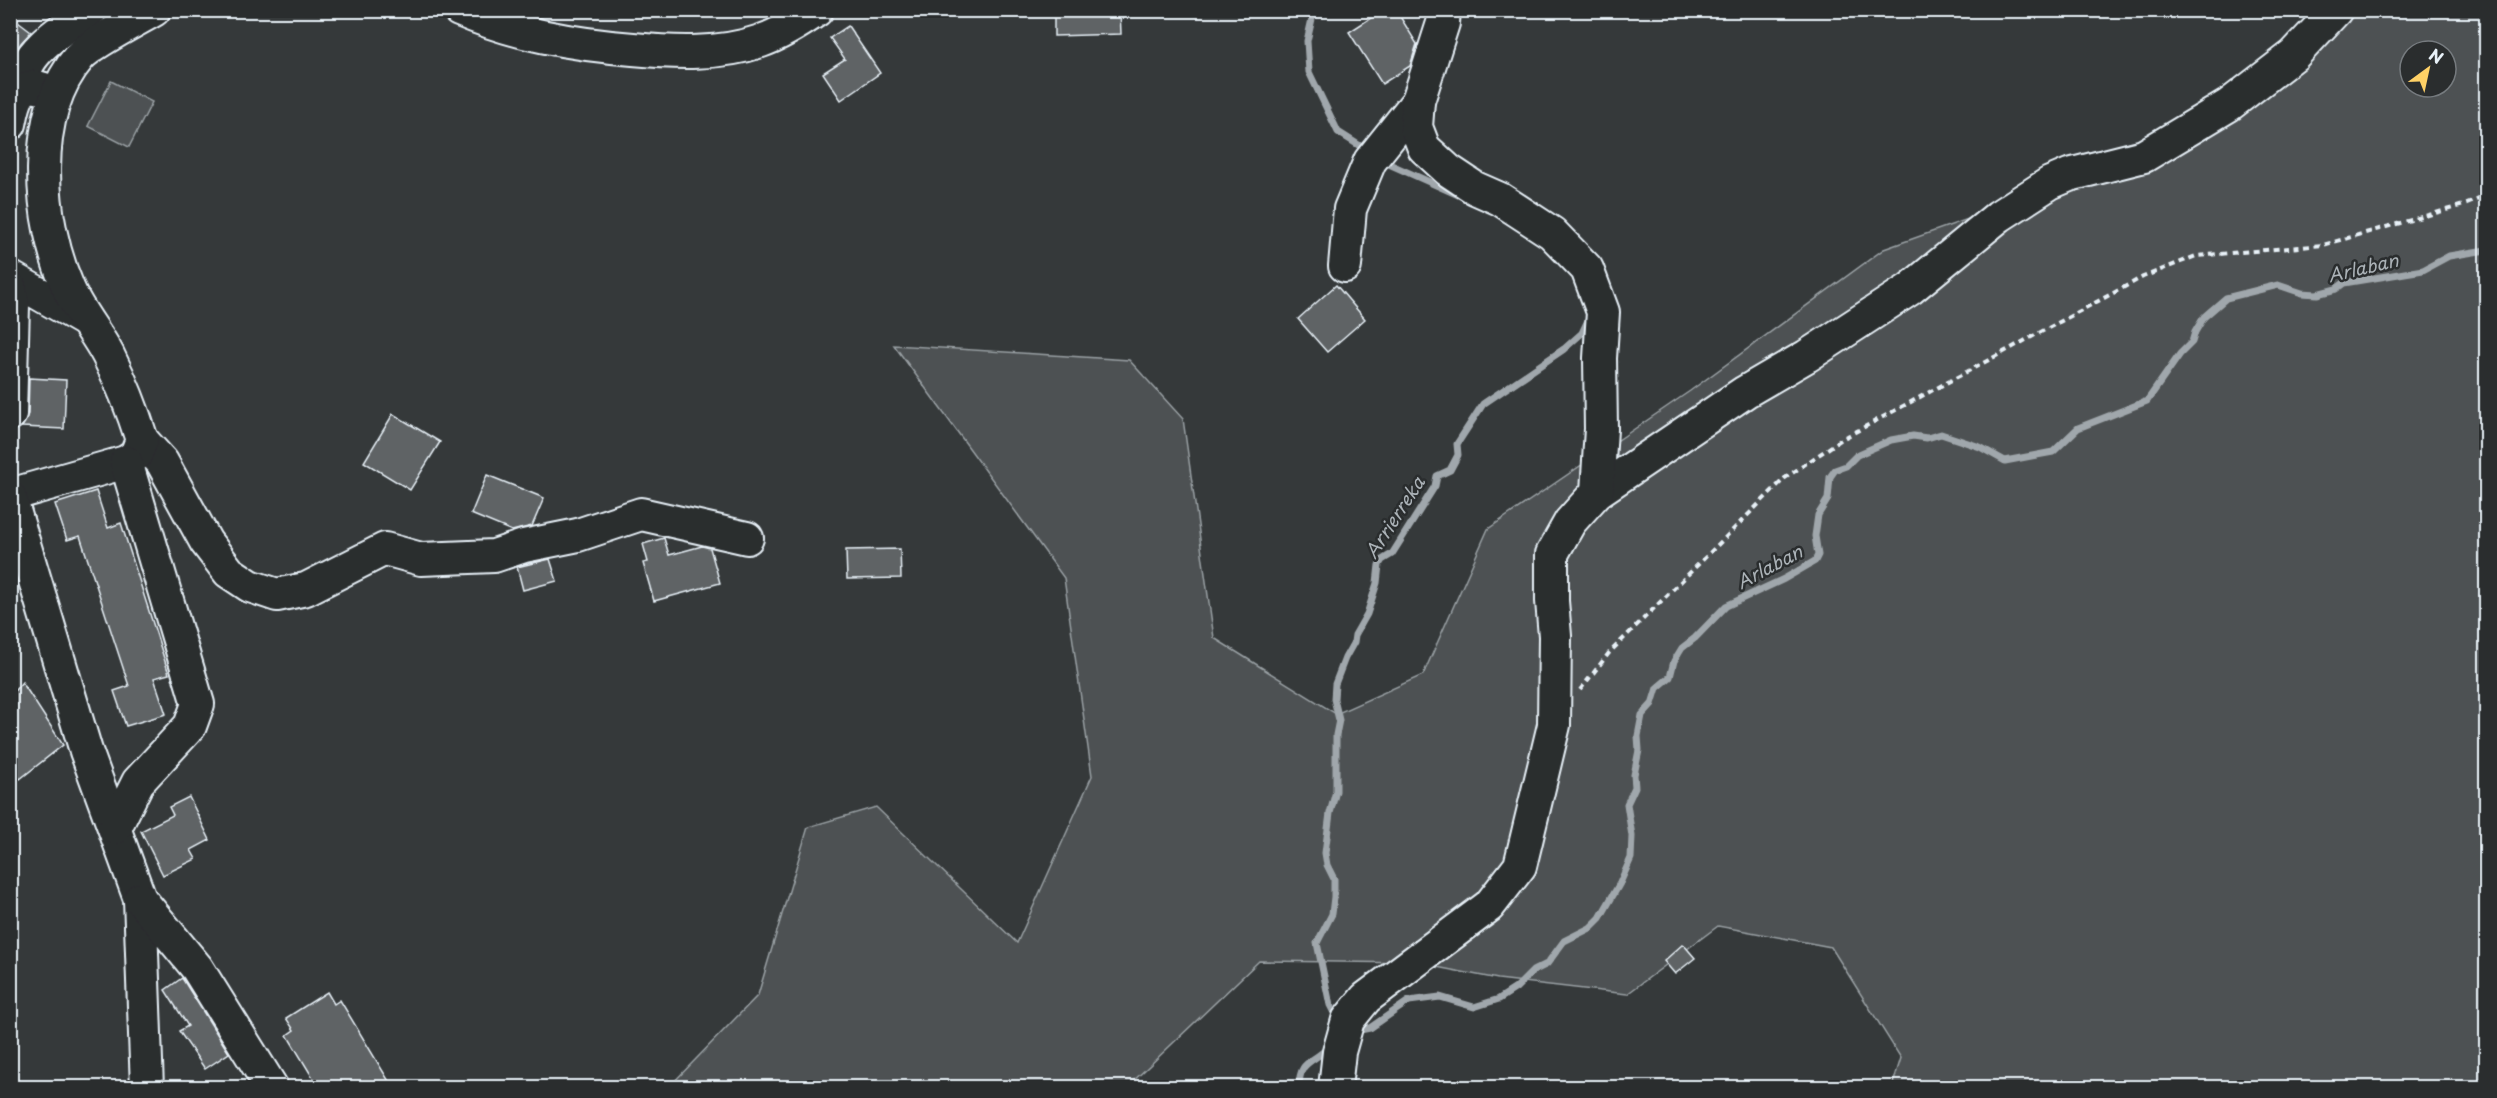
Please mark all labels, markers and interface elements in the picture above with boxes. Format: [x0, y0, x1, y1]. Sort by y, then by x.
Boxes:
north arrow [2398, 39, 2458, 99]
text: N [2425, 42, 2449, 69]
water label: Arlaban [2325, 246, 2402, 288]
water label: Arrierreka [1357, 470, 1431, 563]
water label: Arlaban [1731, 537, 1808, 595]

